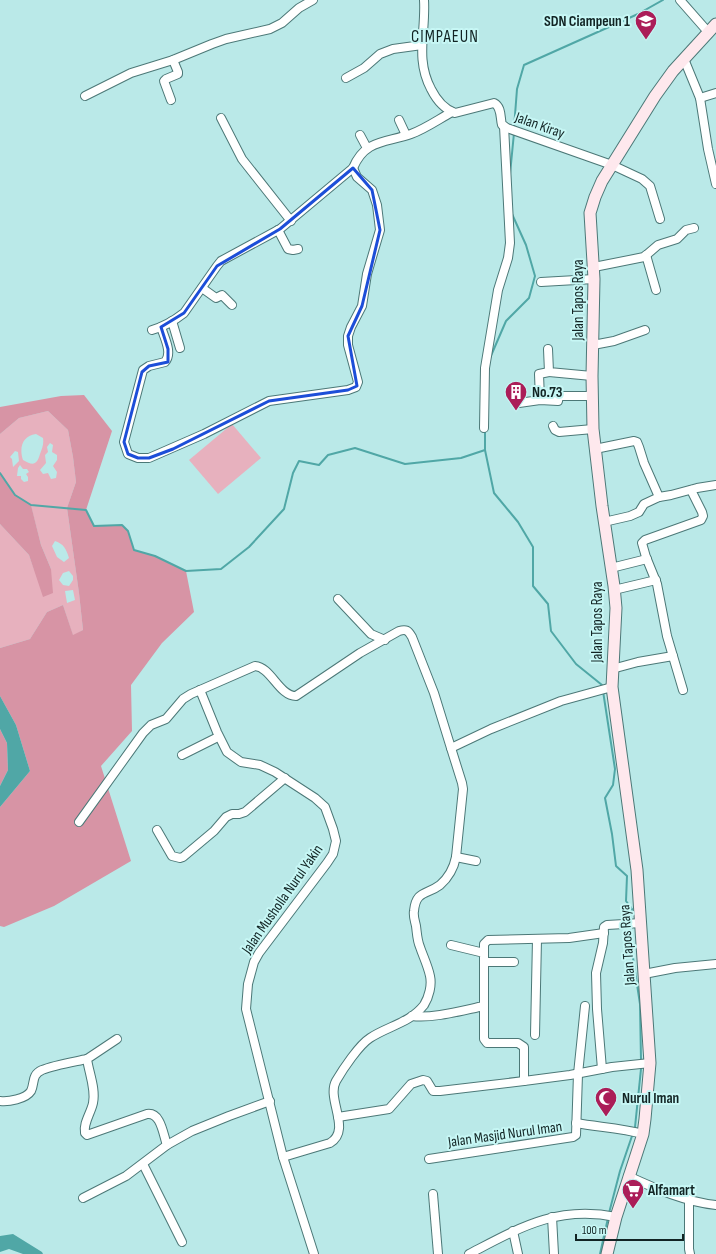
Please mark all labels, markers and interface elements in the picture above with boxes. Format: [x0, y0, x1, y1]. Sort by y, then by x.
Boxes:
school or university icon: SDN Ciampeun 1 [633, 8, 659, 41]
place label: SDN Ciampeun 1 [544, 12, 630, 31]
district label: CIMPAEUN [411, 27, 479, 47]
street label: Jalan Kiray [512, 107, 567, 143]
street label: Jalan Tapos Raya [569, 259, 588, 342]
building icon: No.73 [503, 379, 529, 412]
place label: No.73 [532, 383, 563, 402]
street label: Jalan Tapos Raya [588, 581, 607, 664]
street label: Jalan Musholla Nurul Yakin [237, 841, 327, 958]
street label: Jalan Tapos Raya [615, 904, 640, 987]
mosque icon: Nurul Iman [593, 1085, 619, 1118]
place label: Nurul Iman [622, 1089, 679, 1108]
street label: Jalan Masjid Nurul Iman [446, 1117, 563, 1152]
supermarket icon: Alfamart [620, 1177, 646, 1210]
place label: Alfamart [647, 1181, 695, 1200]
scale bar [576, 1216, 683, 1242]
text: 100 m [582, 1223, 607, 1238]

